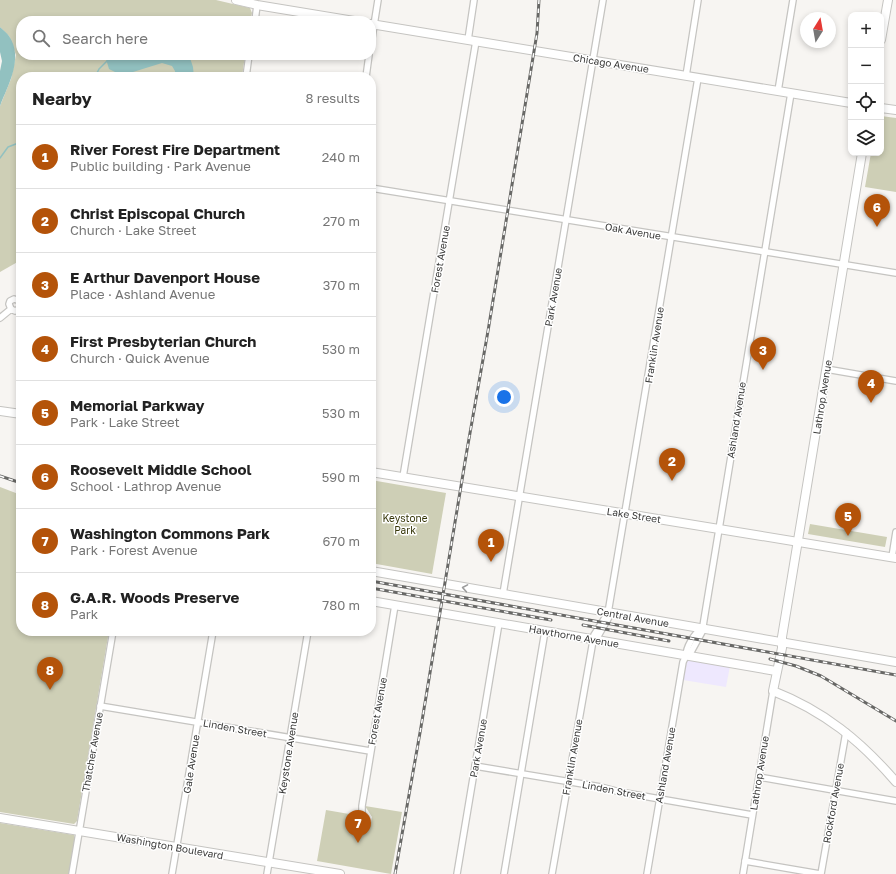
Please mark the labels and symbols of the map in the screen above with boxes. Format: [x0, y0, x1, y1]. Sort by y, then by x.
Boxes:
north arrow [800, 12, 836, 48]
street label: Chicago Avenue [572, 51, 650, 75]
pin: 6 [864, 194, 890, 227]
street label: Oak Avenue [604, 220, 662, 242]
street label: Forest Avenue [428, 224, 452, 294]
street label: Park Avenue [542, 266, 564, 327]
street label: Franklin Avenue [642, 306, 666, 384]
pin: 3 [750, 337, 776, 370]
street label: Lathrop Avenue [810, 359, 834, 435]
pin: 4 [858, 370, 884, 403]
street label: Ashland Avenue [724, 381, 748, 459]
your location [494, 387, 514, 407]
pin: 2 [659, 448, 685, 481]
pin: 5 [835, 503, 861, 536]
street label: Lake Street [606, 505, 662, 525]
park label: Keystone Park [382, 512, 428, 536]
pin: 1 [478, 529, 504, 562]
one-way arrow [462, 584, 468, 592]
street label: Central Avenue [596, 605, 670, 629]
street label: Hawthorne Avenue [528, 622, 620, 650]
pin: 8 [37, 657, 63, 690]
street label: Forest Avenue [365, 676, 389, 746]
street label: Thatcher Avenue [79, 711, 105, 793]
street label: Keystone Avenue [276, 711, 300, 795]
street label: Linden Street [202, 716, 268, 740]
street label: Park Avenue [467, 717, 489, 778]
street label: Franklin Avenue [559, 718, 585, 796]
street label: Ashland Avenue [652, 726, 678, 804]
street label: Gale Avenue [180, 734, 202, 794]
street label: Lathrop Avenue [747, 735, 771, 811]
street label: Rockford Avenue [820, 762, 846, 844]
street label: Linden Street [581, 778, 647, 802]
pin: 7 [345, 810, 371, 843]
street label: Washington Boulevard [116, 831, 224, 861]

